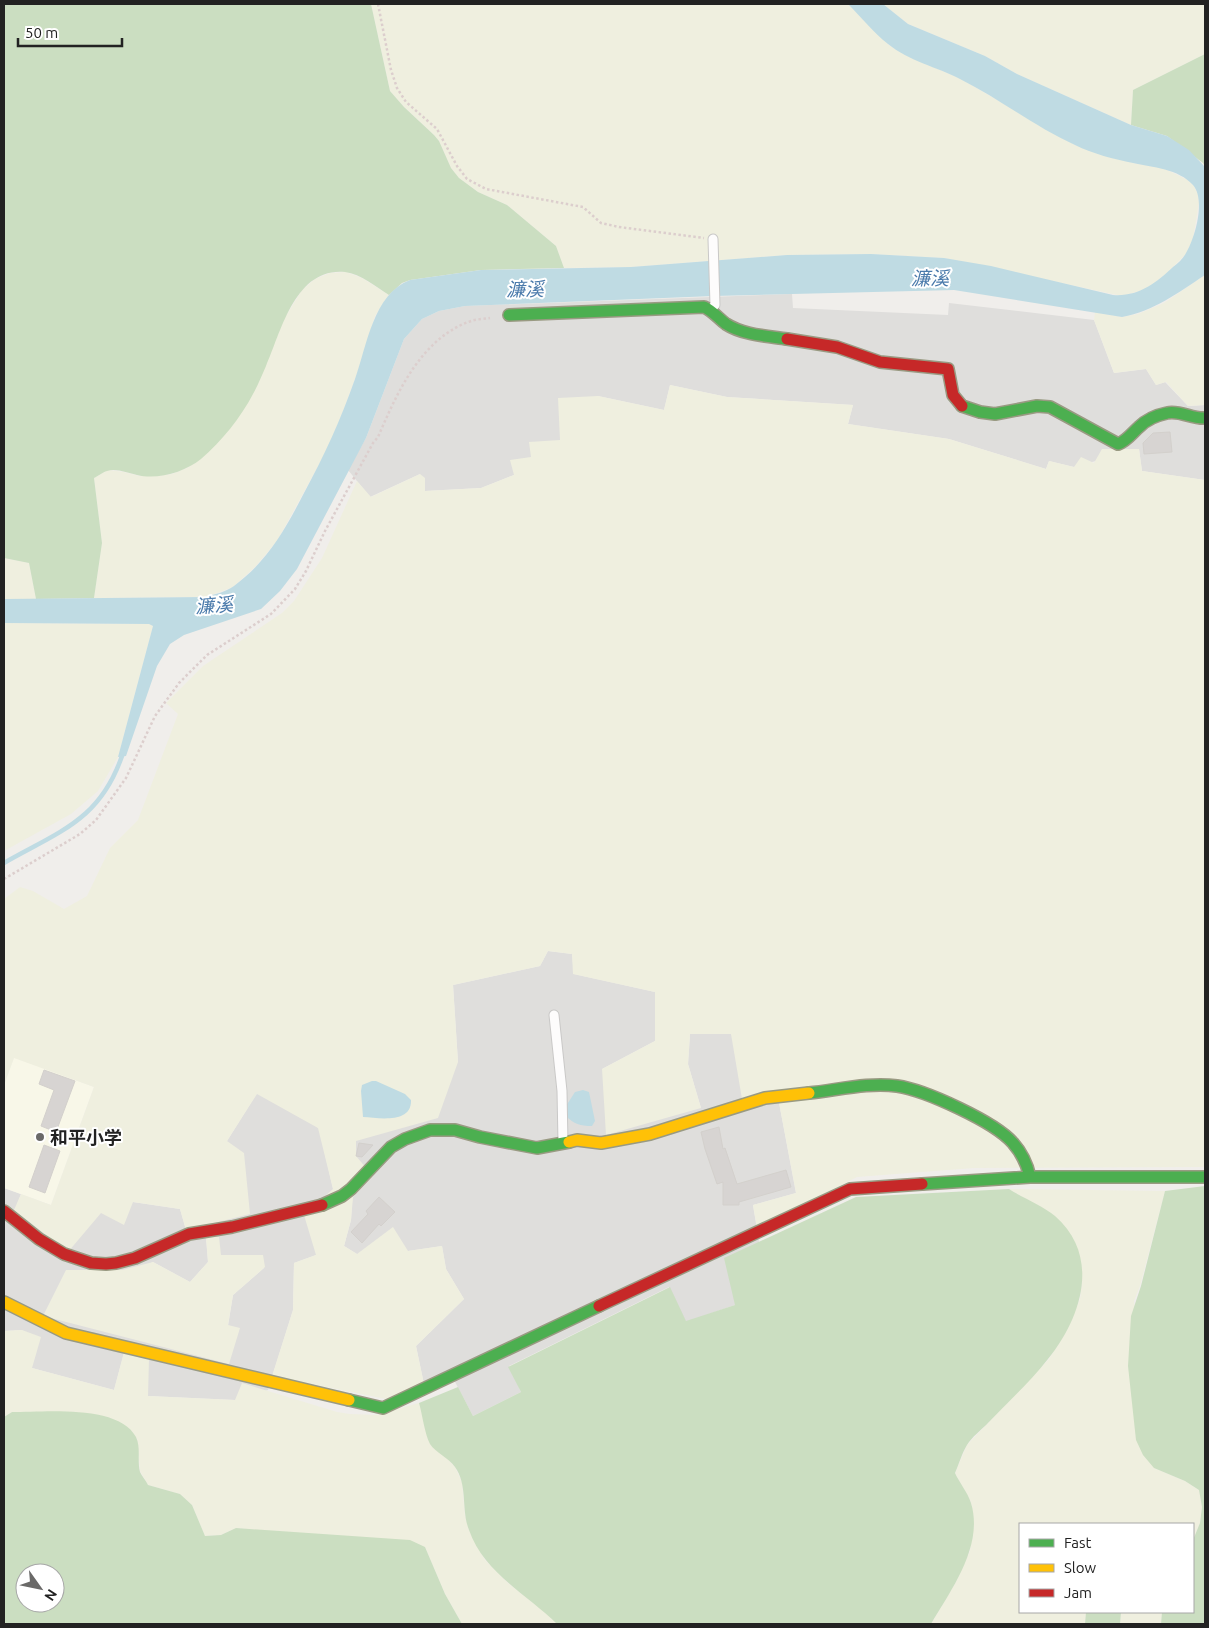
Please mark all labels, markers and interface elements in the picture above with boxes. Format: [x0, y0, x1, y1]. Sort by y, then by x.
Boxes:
scale bar [18, 15, 121, 47]
text: 50 m [25, 24, 58, 41]
water label: 濂溪 [911, 267, 951, 289]
water label: 濂溪 [506, 278, 546, 300]
water label: 濂溪 [194, 593, 236, 617]
place label: 和平小学 [50, 1127, 122, 1147]
marker: 和平小学 [34, 1131, 46, 1143]
legend [1019, 1523, 1194, 1613]
text: Fast [1064, 1534, 1092, 1551]
text: Slow [1064, 1559, 1097, 1576]
north arrow [15, 1563, 65, 1613]
text: Jam [1064, 1584, 1092, 1601]
text: N [41, 1586, 60, 1604]

